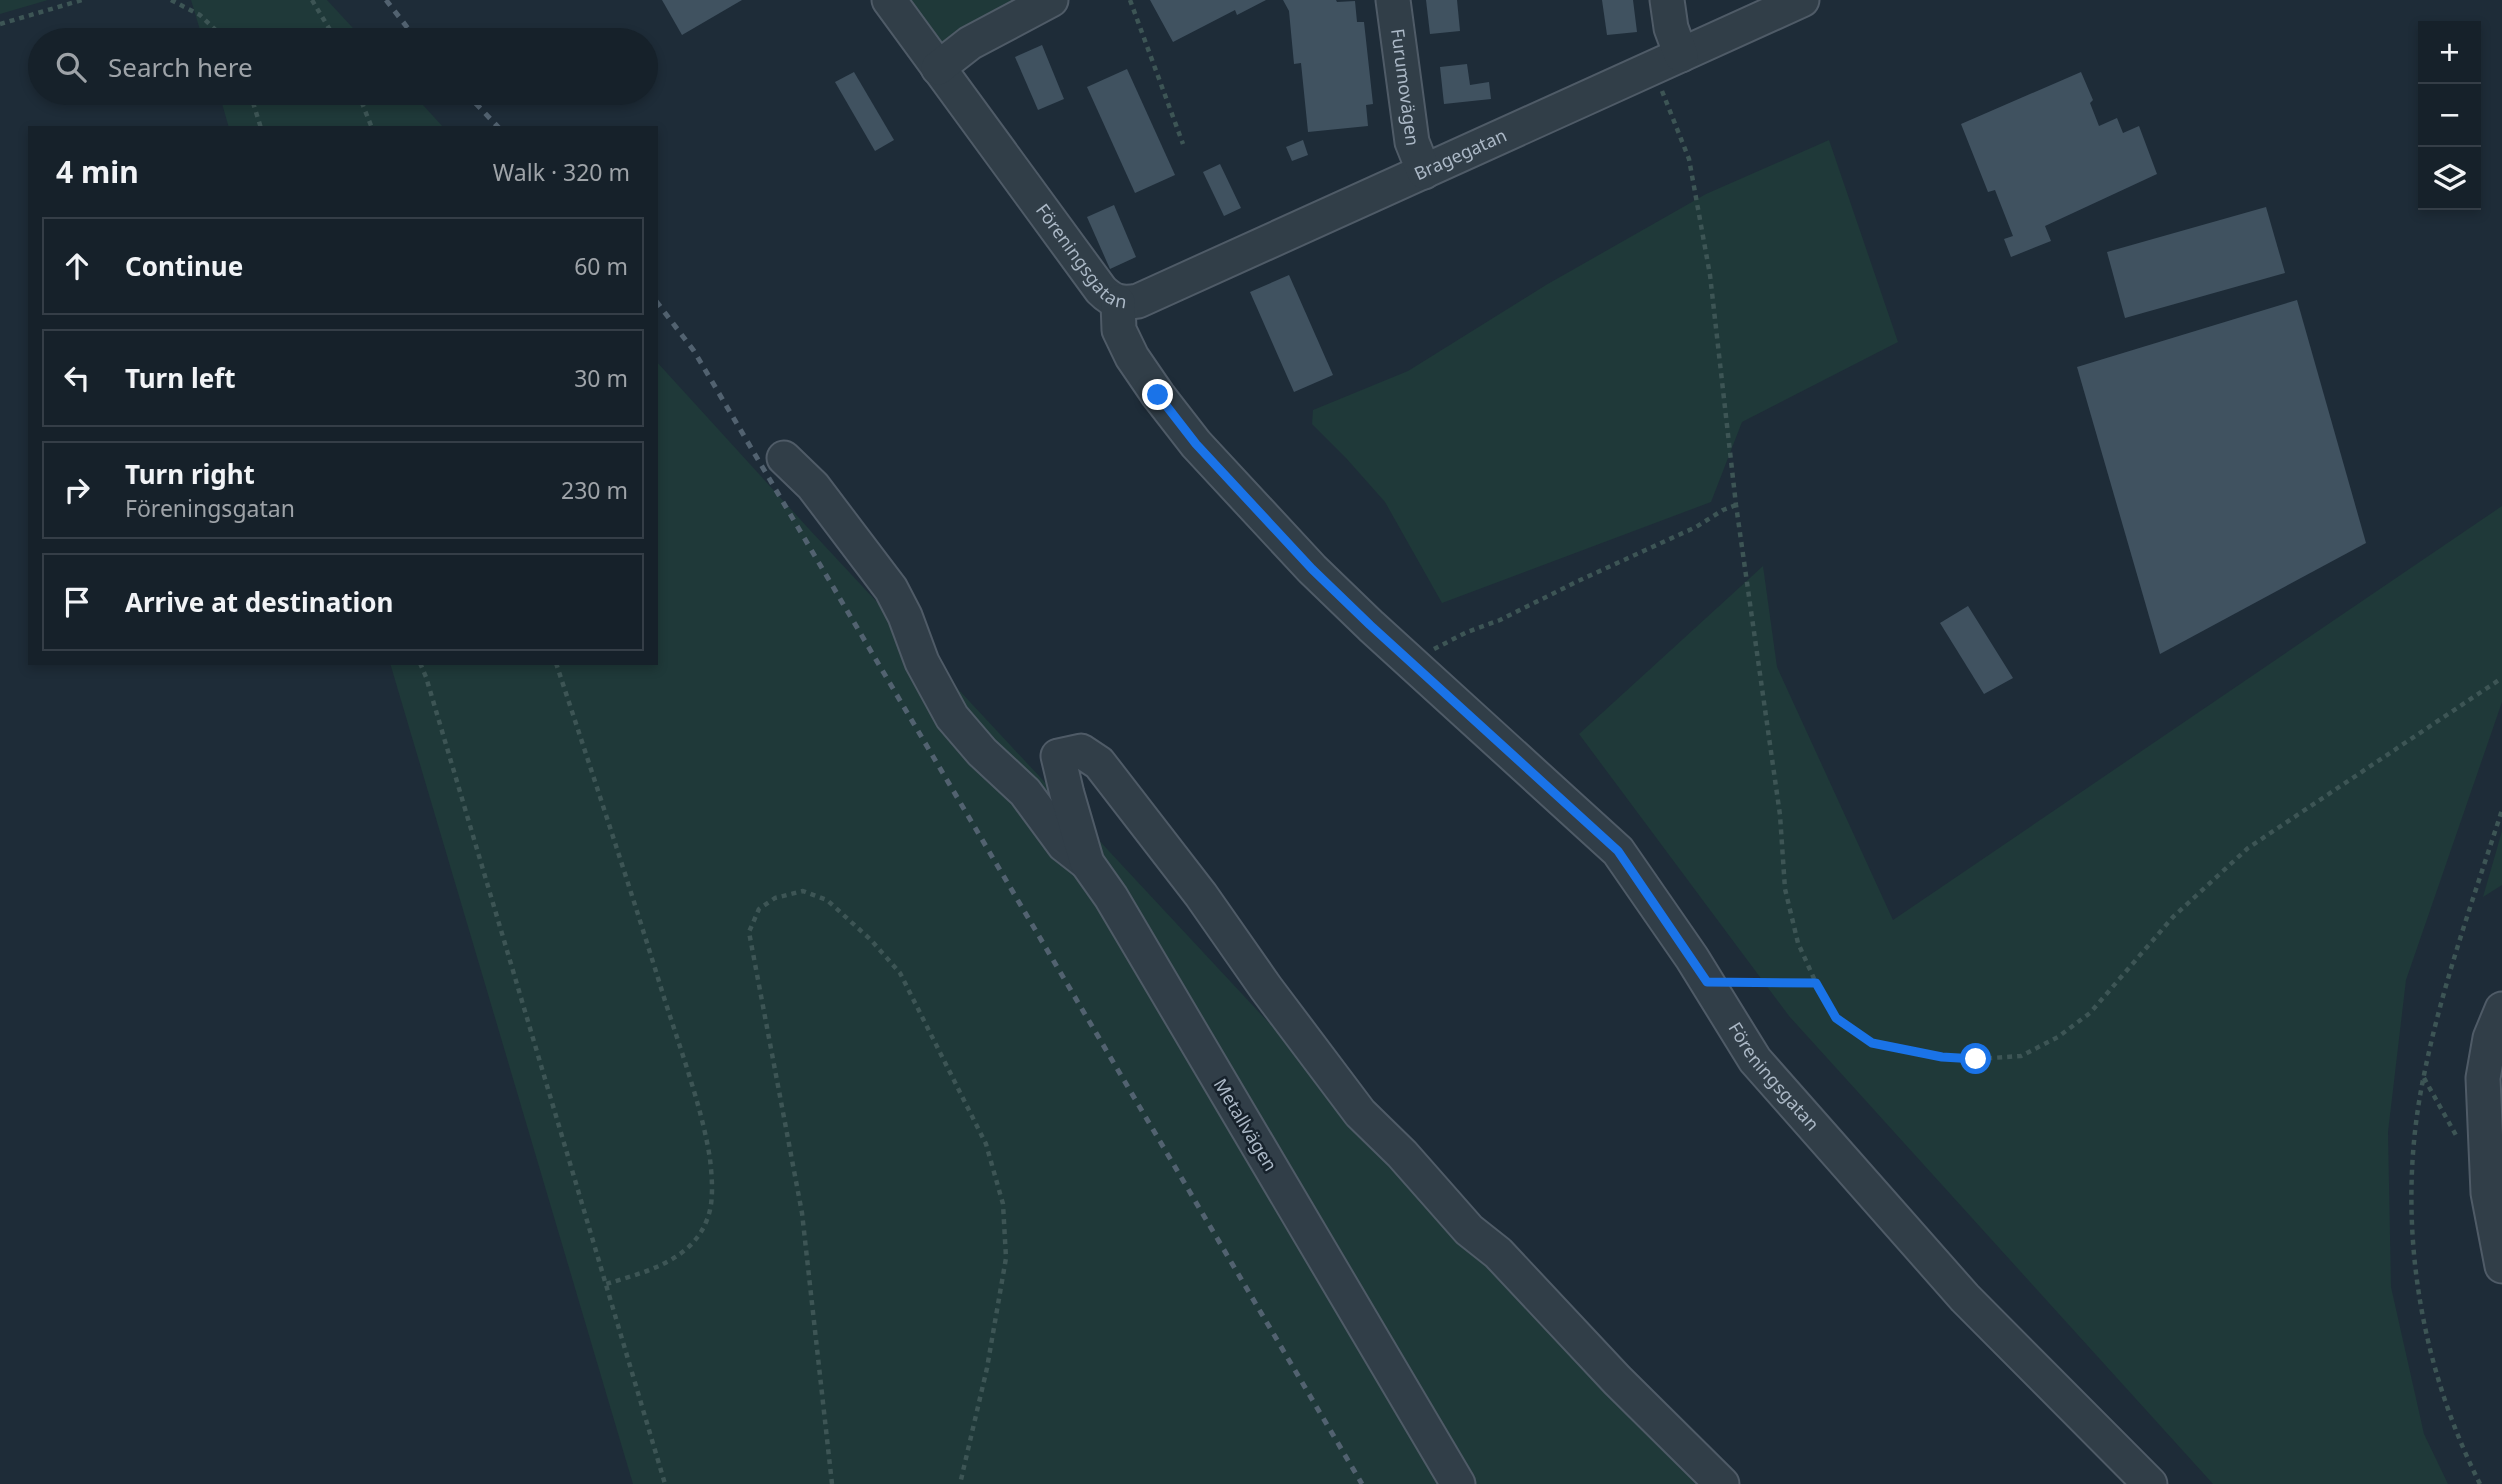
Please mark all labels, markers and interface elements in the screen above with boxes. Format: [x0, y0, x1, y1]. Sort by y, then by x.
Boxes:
map controls [2418, 21, 2481, 210]
button: + [2418, 21, 2481, 84]
street label: Furumovägen [1386, 27, 1425, 147]
search box [28, 28, 658, 105]
icon: search [52, 48, 90, 86]
text: Search here [108, 49, 253, 85]
button: − [2418, 84, 2481, 147]
street label: Bragegatan [1410, 123, 1510, 185]
button: layers [2418, 147, 2481, 210]
text: 4 min [56, 151, 139, 192]
text: Walk · 320 m [493, 156, 630, 188]
street label: Föreningsgatan [1031, 199, 1129, 314]
icon: ahead [58, 247, 96, 285]
text: Continue [125, 248, 243, 284]
text: 60 m [574, 250, 628, 282]
icon: left [58, 359, 96, 397]
text: Turn left [125, 360, 236, 396]
text: 30 m [574, 362, 628, 394]
route end [1142, 379, 1173, 410]
text: Turn right [125, 456, 255, 492]
icon: right [58, 471, 96, 509]
text: 230 m [561, 474, 628, 506]
text: Föreningsgatan [125, 492, 295, 524]
icon: arrive [58, 583, 96, 621]
text: Arrive at destination [125, 584, 394, 620]
street label: Föreningsgatan [1723, 1017, 1825, 1135]
route start [1960, 1043, 1991, 1074]
street label: Metallvägen [1209, 1074, 1283, 1175]

